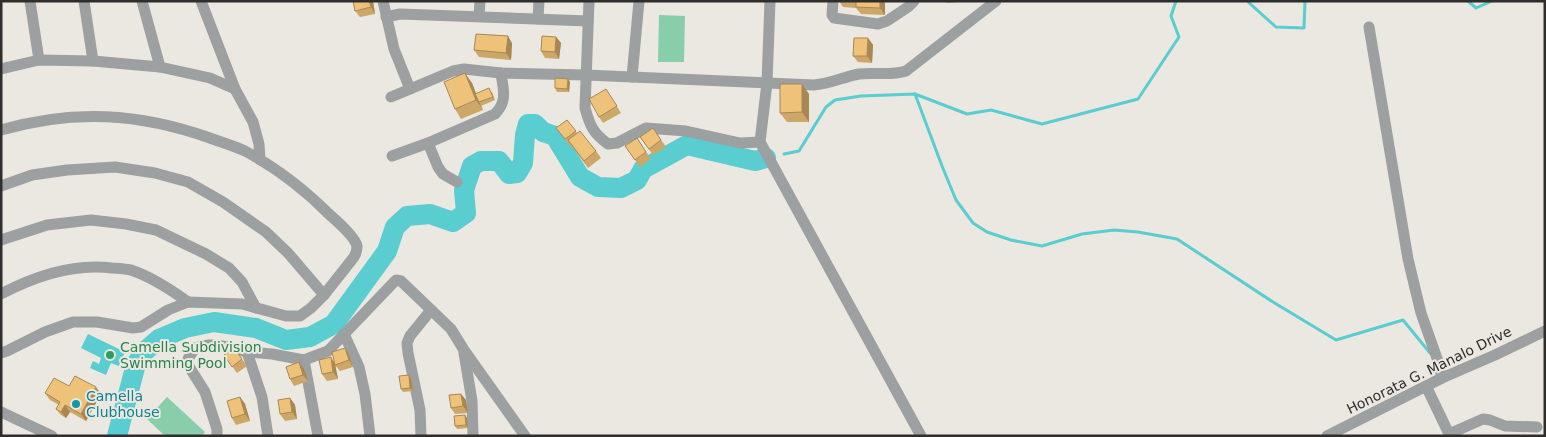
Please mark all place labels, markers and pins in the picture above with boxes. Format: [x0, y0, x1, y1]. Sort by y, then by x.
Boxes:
place label: Camella Subdivision Swimming Pool [120, 339, 262, 371]
marker: Camella Subdivision Swimming Pool [104, 349, 116, 361]
place label: Camella Clubhouse [86, 388, 160, 420]
marker: Camella Clubhouse [70, 398, 82, 410]

